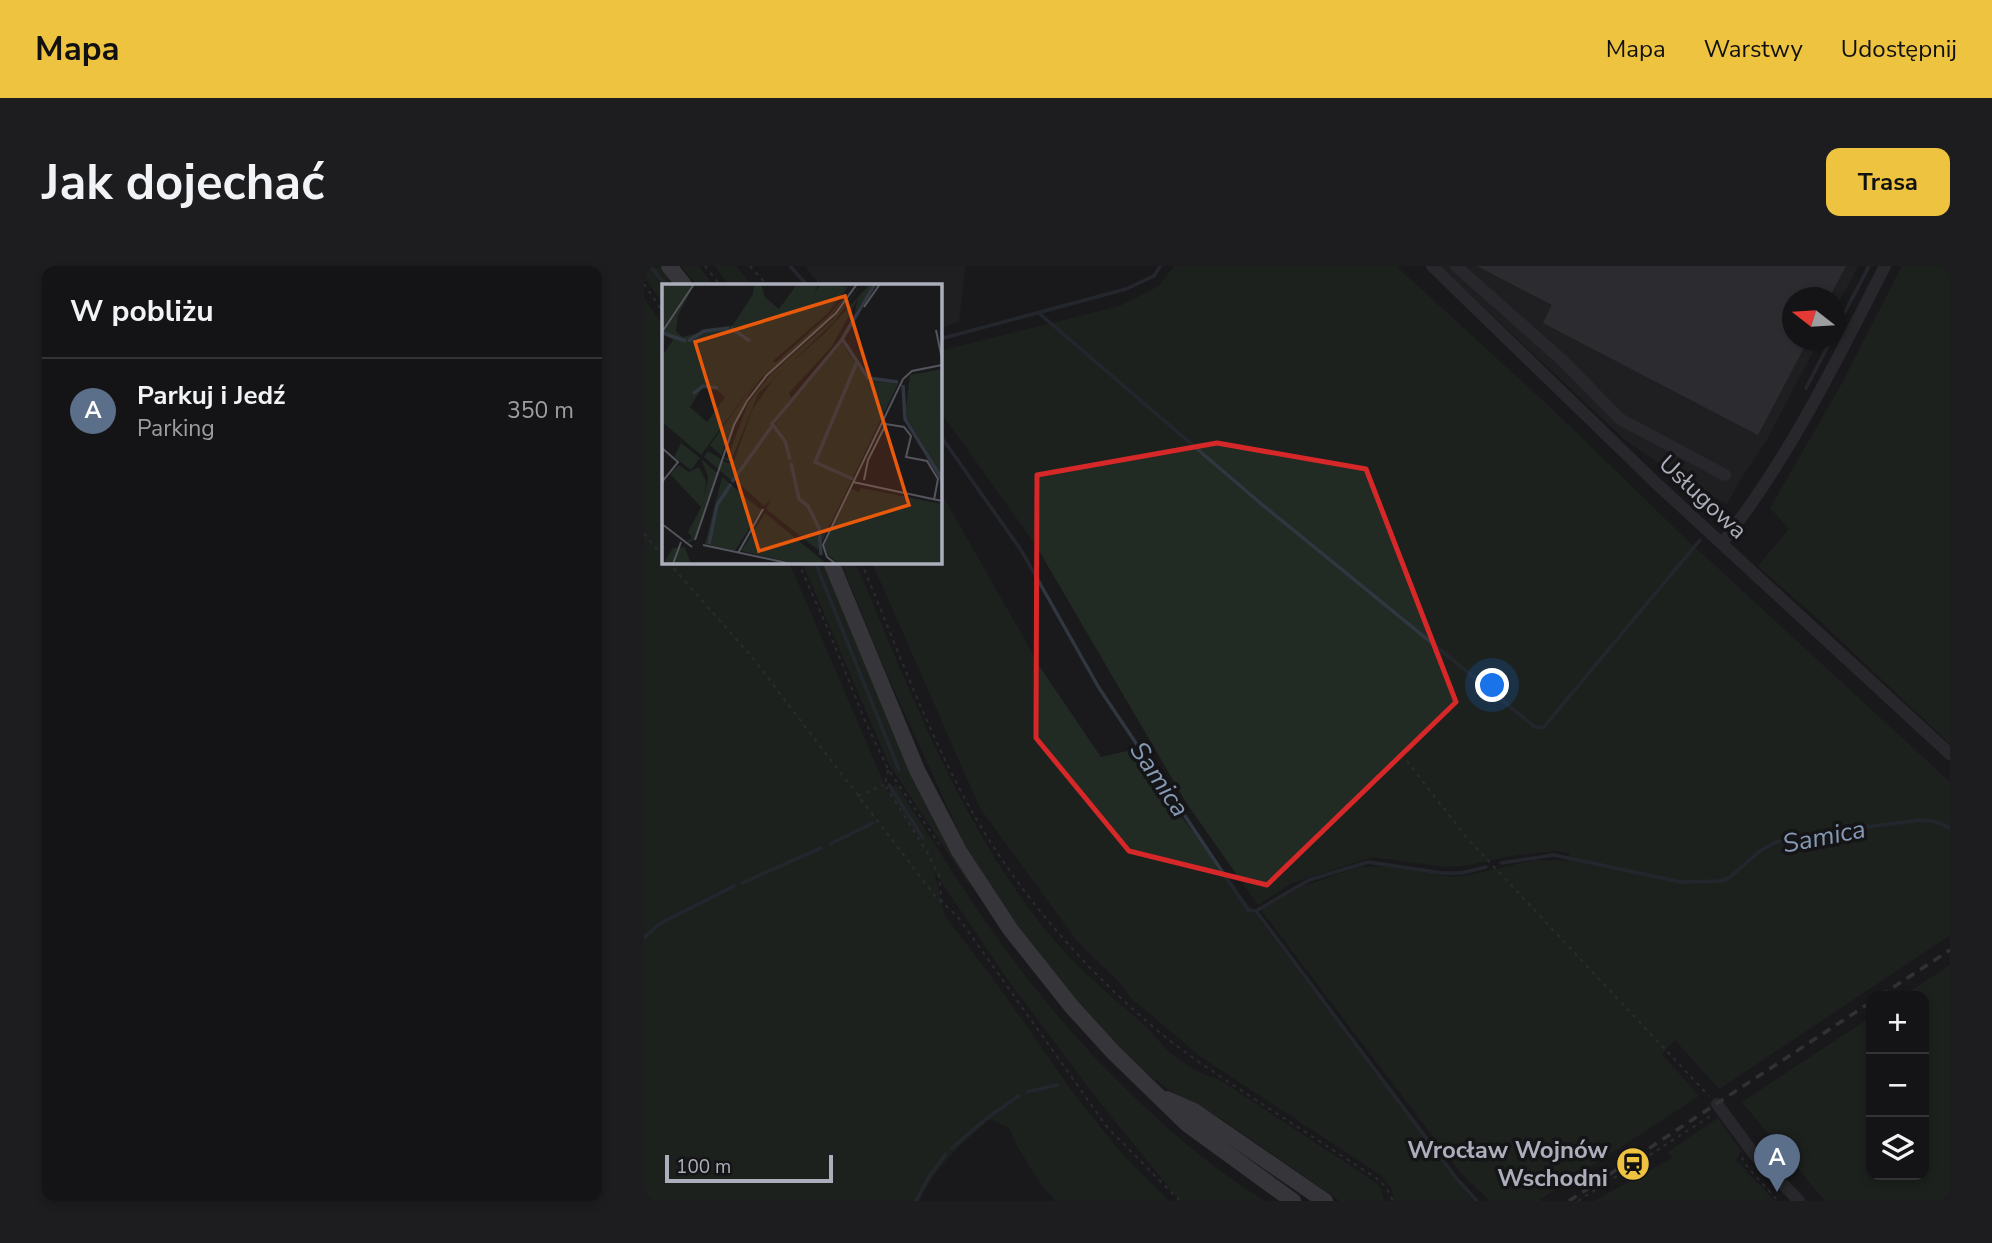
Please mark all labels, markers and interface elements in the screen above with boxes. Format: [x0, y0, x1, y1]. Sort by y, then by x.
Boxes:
text: Mapa [35, 27, 120, 72]
text: Mapa [1606, 33, 1666, 65]
text: Warstwy [1704, 33, 1803, 65]
text: Udostępnij [1841, 33, 1957, 65]
button: Trasa [1826, 148, 1950, 216]
text: Jak dojechać [42, 149, 324, 216]
inset map [662, 284, 942, 564]
north arrow [1782, 287, 1845, 350]
text: W pobliżu [70, 291, 214, 332]
text: Parkuj i Jedź [137, 378, 285, 413]
text: A [84, 395, 102, 426]
text: 350 m [507, 395, 574, 426]
text: Parking [137, 413, 215, 444]
street label: Usługowa [1652, 448, 1754, 546]
your location [1475, 668, 1509, 702]
water label: Samica [1122, 735, 1198, 824]
water label: Samica [1780, 811, 1869, 862]
map controls [1866, 991, 1929, 1180]
button: + [1866, 991, 1929, 1054]
button: − [1866, 1054, 1929, 1117]
button: layers [1866, 1117, 1929, 1180]
place label: Wrocław Wojnów Wschodni [1407, 1134, 1609, 1194]
pin: A [1754, 1134, 1800, 1192]
station icon: Wrocław Wojnów Wschodni [1614, 1145, 1652, 1183]
scale bar [665, 1152, 833, 1184]
text: 100 m [676, 1154, 731, 1180]

